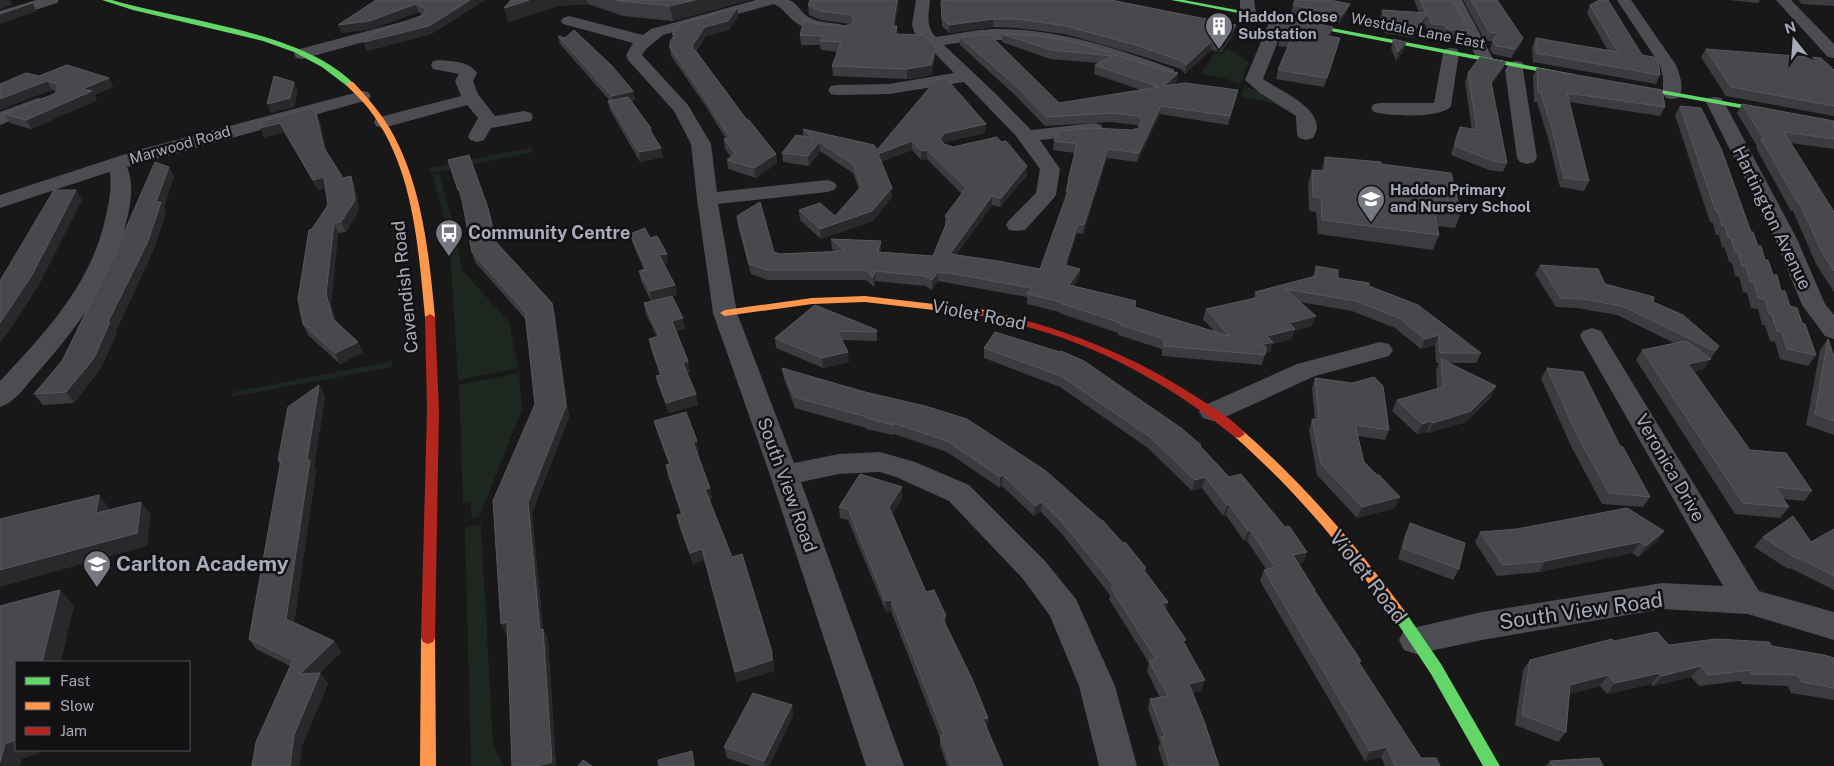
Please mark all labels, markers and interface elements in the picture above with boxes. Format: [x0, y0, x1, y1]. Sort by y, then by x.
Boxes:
place label: Haddon Close Substation [1238, 8, 1338, 42]
street label: Westdale Lane East [1349, 9, 1487, 52]
building icon: Haddon Close Substation [1204, 11, 1234, 50]
north arrow [1769, 15, 1819, 65]
text: N [1783, 18, 1798, 37]
street label: Marwood Road [127, 122, 232, 167]
street label: Hartington Avenue [1729, 143, 1816, 293]
place label: Haddon Primary and Nursery School [1390, 181, 1531, 215]
school or university icon: Haddon Primary and Nursery School [1356, 184, 1386, 223]
bus stop icon: Community Centre [434, 218, 464, 257]
street label: Cavendish Road [387, 220, 422, 354]
place label: Community Centre [468, 222, 630, 243]
street label: Violet Road [930, 295, 1028, 334]
street label: Veronica Drive [1631, 410, 1710, 525]
street label: South View Road [753, 415, 822, 555]
street label: Violet Road [1324, 525, 1413, 628]
school or university icon: Carlton Academy [82, 549, 112, 588]
place label: Carlton Academy [116, 551, 289, 576]
street label: South View Road [1497, 587, 1664, 634]
legend [15, 661, 190, 751]
text: Fast [60, 672, 90, 689]
text: Slow [60, 697, 95, 714]
text: Jam [60, 722, 87, 739]

